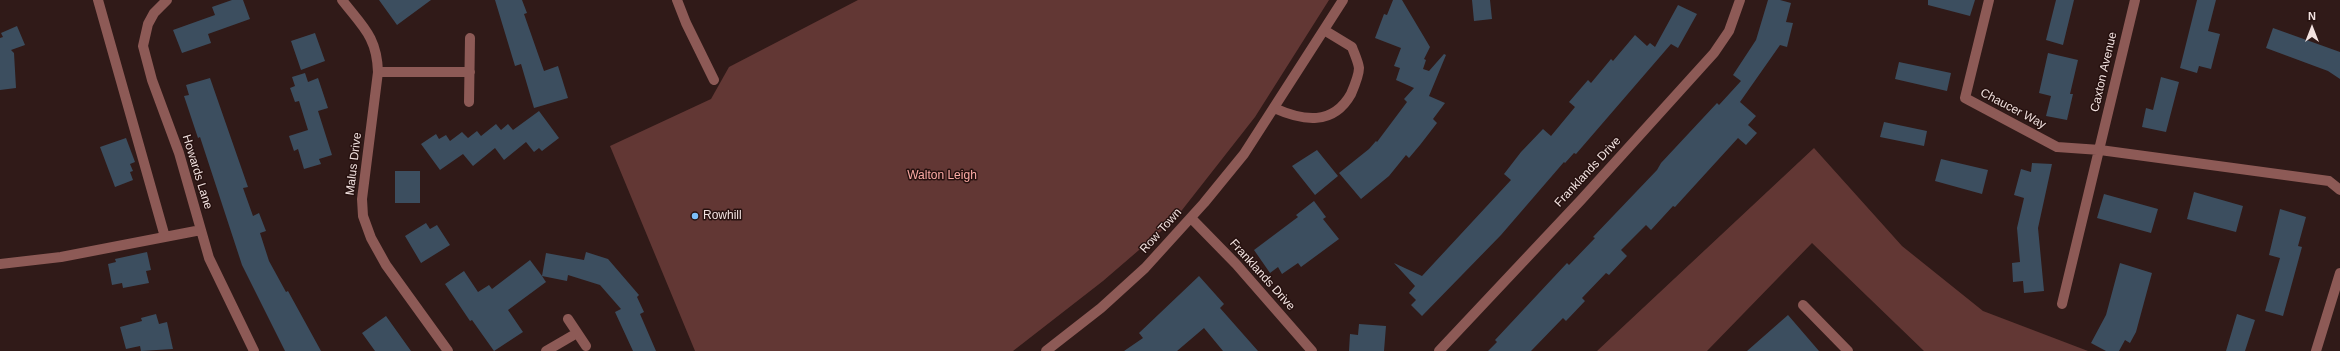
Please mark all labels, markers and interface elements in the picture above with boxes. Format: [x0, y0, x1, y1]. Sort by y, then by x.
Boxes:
north arrow [2292, 8, 2332, 48]
text: N [2308, 10, 2316, 22]
street label: Caxton Avenue [2088, 31, 2120, 113]
street label: Chaucer Way [1978, 86, 2048, 132]
street label: Malus Drive [343, 132, 365, 196]
street label: Howards Lane [179, 133, 215, 211]
street label: Franklands Drive [1552, 134, 1624, 210]
park label: Walton Leigh [907, 169, 977, 183]
street label: Row Town [1137, 206, 1185, 256]
place label: Rowhill [703, 209, 742, 223]
marker: Rowhill [690, 211, 700, 221]
street label: Franklands Drive [1226, 236, 1298, 314]

